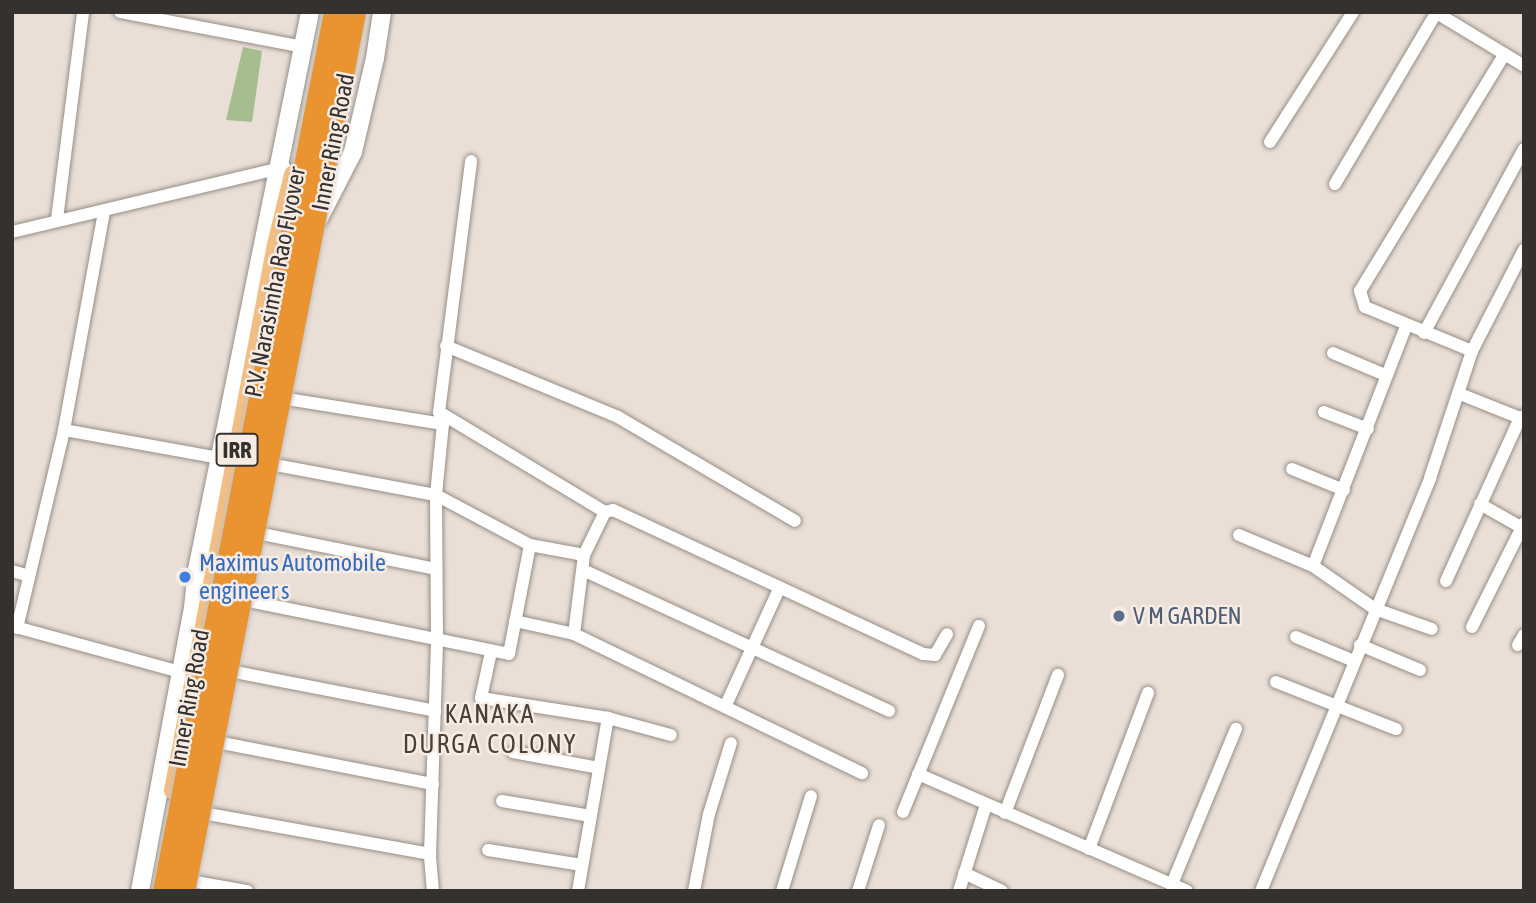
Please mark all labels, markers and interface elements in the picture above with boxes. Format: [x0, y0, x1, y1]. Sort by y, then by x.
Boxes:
street label: Inner Ring Road [306, 71, 360, 213]
street label: P.V. Narasimha Rao Flyover [239, 164, 311, 400]
road number: IRR [214, 431, 260, 470]
place label: Maximus Automobile engineer s [199, 549, 386, 605]
marker: Maximus Automobile engineer s [177, 569, 193, 585]
place label: V M GARDEN [1133, 602, 1242, 630]
marker: V M GARDEN [1111, 608, 1127, 624]
street label: Inner Ring Road [163, 627, 215, 769]
district label: KANAKA DURGA COLONY [404, 699, 576, 760]

